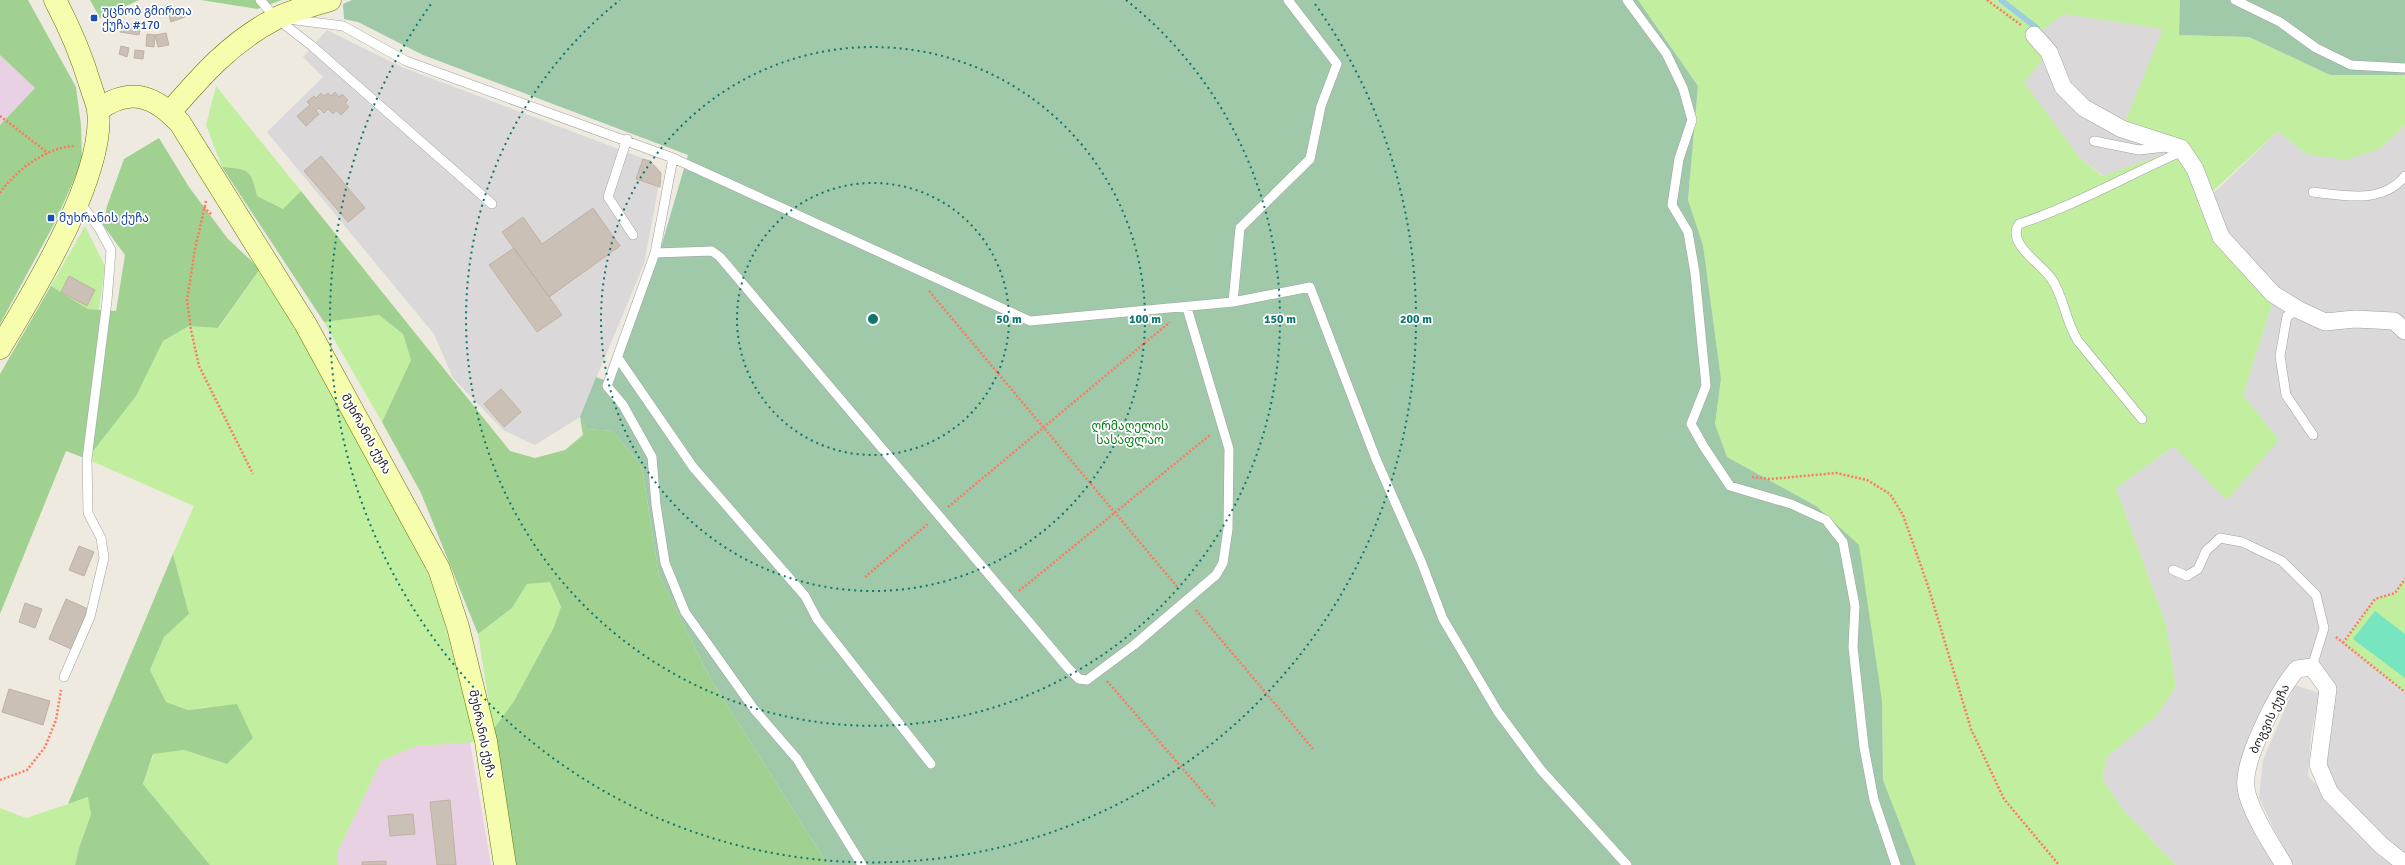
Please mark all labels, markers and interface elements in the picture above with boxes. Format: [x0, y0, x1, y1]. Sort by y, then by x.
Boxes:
place label: უცნობ გმირთა ქუჩა #170 [102, 4, 192, 33]
marker: უცნობ გმირთა ქუჩა #170 [89, 13, 99, 23]
place label: მუხრანის ქუჩა [59, 211, 149, 226]
marker: მუხრანის ქუჩა [46, 213, 56, 223]
centre of rings [866, 312, 880, 326]
text: 50 m [996, 312, 1022, 327]
text: 100 m [1129, 312, 1161, 327]
text: 150 m [1264, 312, 1296, 327]
text: 200 m [1400, 312, 1432, 327]
street label: მუხრანის ქუჩა [338, 391, 394, 477]
park label: ღრმაღელის სასაფლაო [1092, 419, 1168, 448]
street label: ბოგვის ქუჩა [2247, 682, 2293, 756]
street label: მუხრანის ქუჩა [465, 688, 499, 780]

